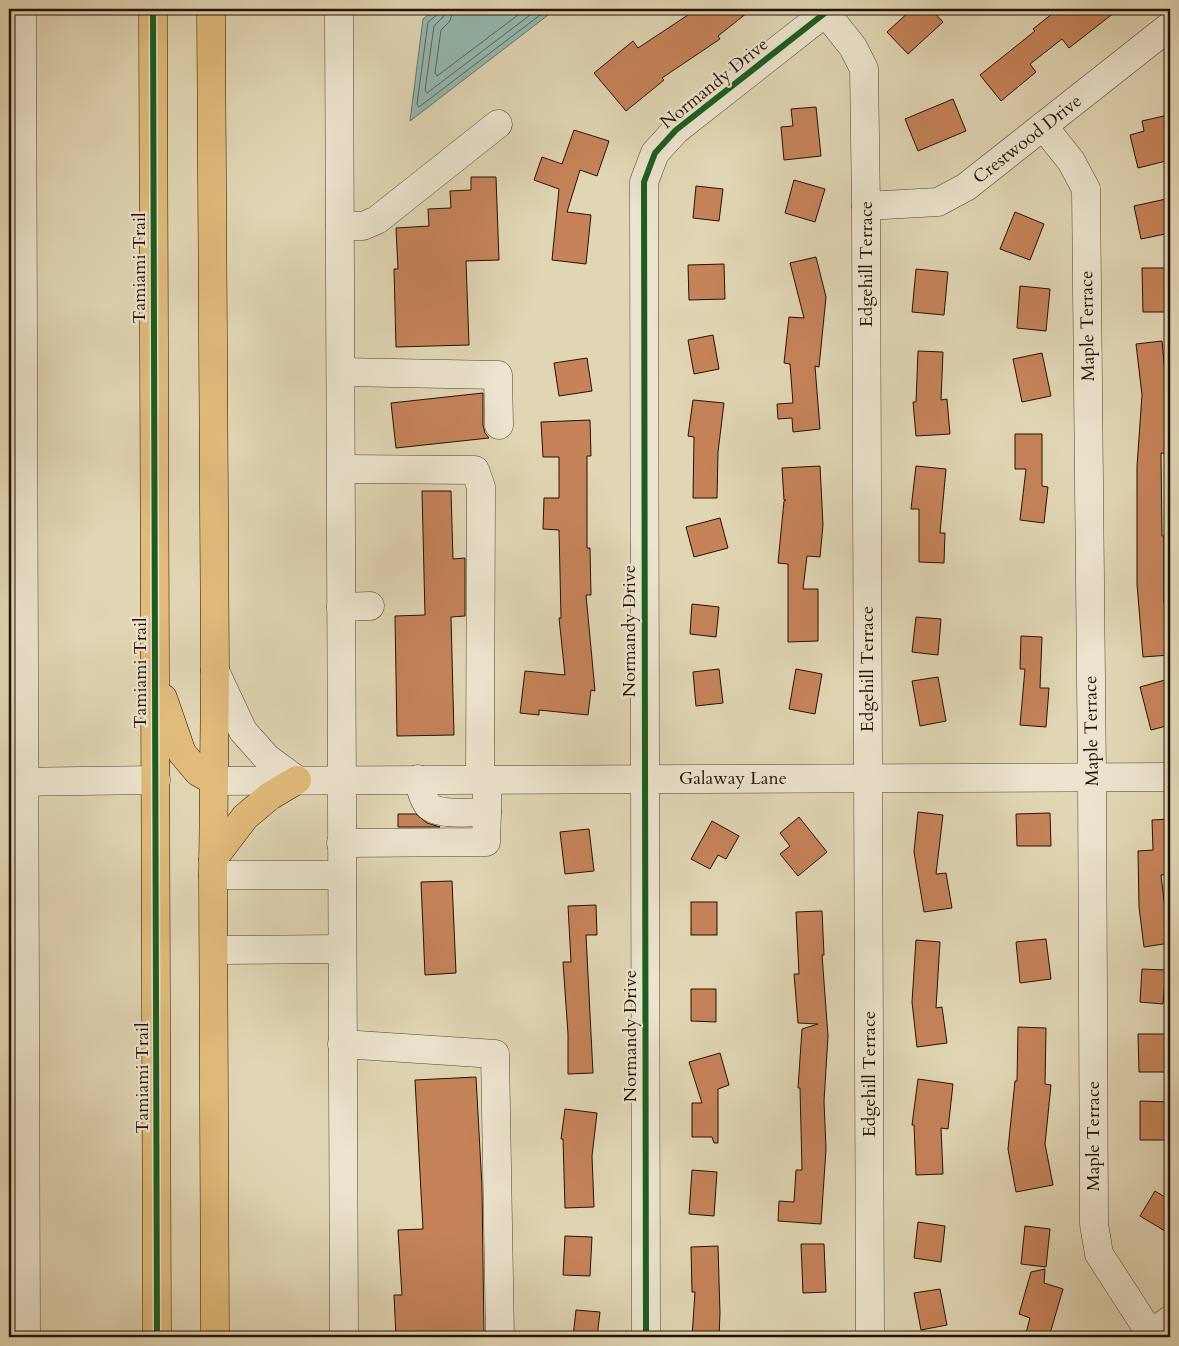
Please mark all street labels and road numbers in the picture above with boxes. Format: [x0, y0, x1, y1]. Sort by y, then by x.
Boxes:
street label: Normandy Drive [655, 32, 774, 135]
street label: Crestwood Drive [968, 89, 1087, 190]
street label: Edgehill Terrace [854, 201, 879, 327]
street label: Tamiami Trail [127, 212, 152, 324]
street label: Maple Terrace [1074, 270, 1101, 381]
street label: Normandy Drive [617, 565, 642, 697]
street label: Edgehill Terrace [855, 606, 880, 732]
street label: Tamiami Trail [128, 617, 153, 729]
street label: Maple Terrace [1078, 675, 1105, 786]
street label: Galaway Lane [679, 766, 787, 791]
street label: Normandy Drive [618, 970, 643, 1102]
street label: Edgehill Terrace [857, 1011, 882, 1137]
street label: Tamiami Trail [130, 1022, 155, 1134]
street label: Maple Terrace [1081, 1081, 1106, 1191]

